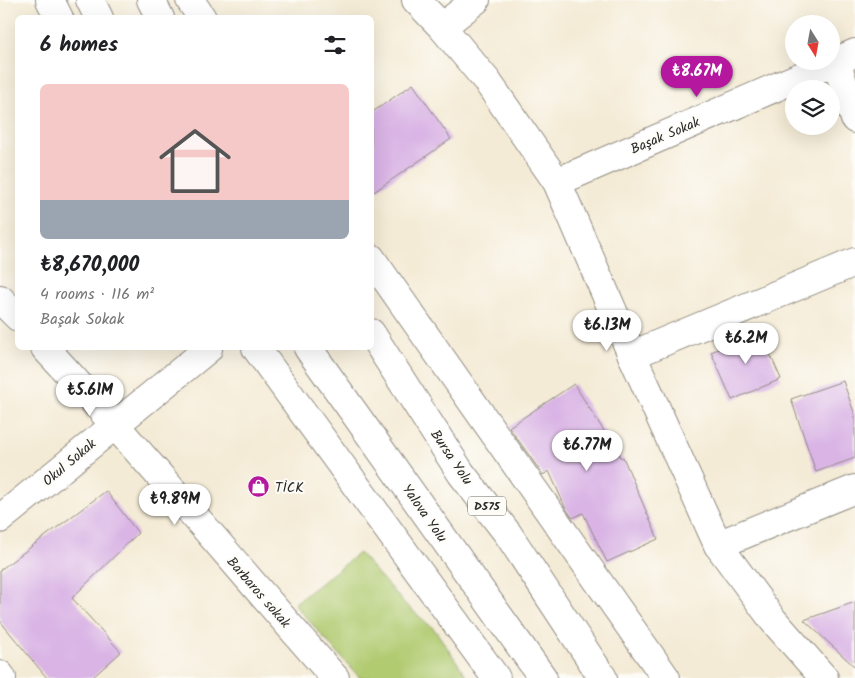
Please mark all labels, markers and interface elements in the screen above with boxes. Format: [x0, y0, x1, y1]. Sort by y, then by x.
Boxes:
north arrow [785, 15, 840, 70]
map controls [785, 15, 840, 135]
text: 6 homes [40, 29, 118, 62]
icon: filters [321, 31, 349, 59]
pin: ₺8.67M [656, 56, 738, 98]
text: ₺8.67M [672, 59, 722, 84]
button: layers [785, 80, 840, 135]
street label: Başak Sokak [627, 111, 704, 160]
icon: home [150, 116, 240, 206]
text: ₺8,670,000 [40, 249, 139, 282]
text: 4 rooms · 116 m² [40, 282, 154, 307]
text: Başak Sokak [40, 307, 124, 332]
pin: ₺6.13M [566, 310, 648, 352]
text: ₺6.13M [584, 313, 630, 338]
pin: ₺6.2M [711, 322, 781, 365]
text: ₺6.2M [725, 326, 767, 351]
pin: ₺5.61M [49, 374, 131, 417]
text: ₺5.61M [67, 378, 113, 403]
street label: Bursa Yolu [424, 425, 478, 490]
pin: ₺6.77M [546, 430, 628, 472]
street label: Okul Sokak [38, 433, 102, 492]
text: ₺6.77M [563, 433, 611, 458]
shop icon: TİCK [247, 475, 271, 499]
place label: TİCK [275, 477, 304, 499]
street label: Yalova Yolu [396, 480, 453, 548]
pin: ₺9.89M [134, 484, 216, 526]
text: ₺9.89M [150, 487, 200, 512]
road number: D575 [468, 496, 506, 516]
street label: Barbaros sokak [221, 552, 296, 634]

